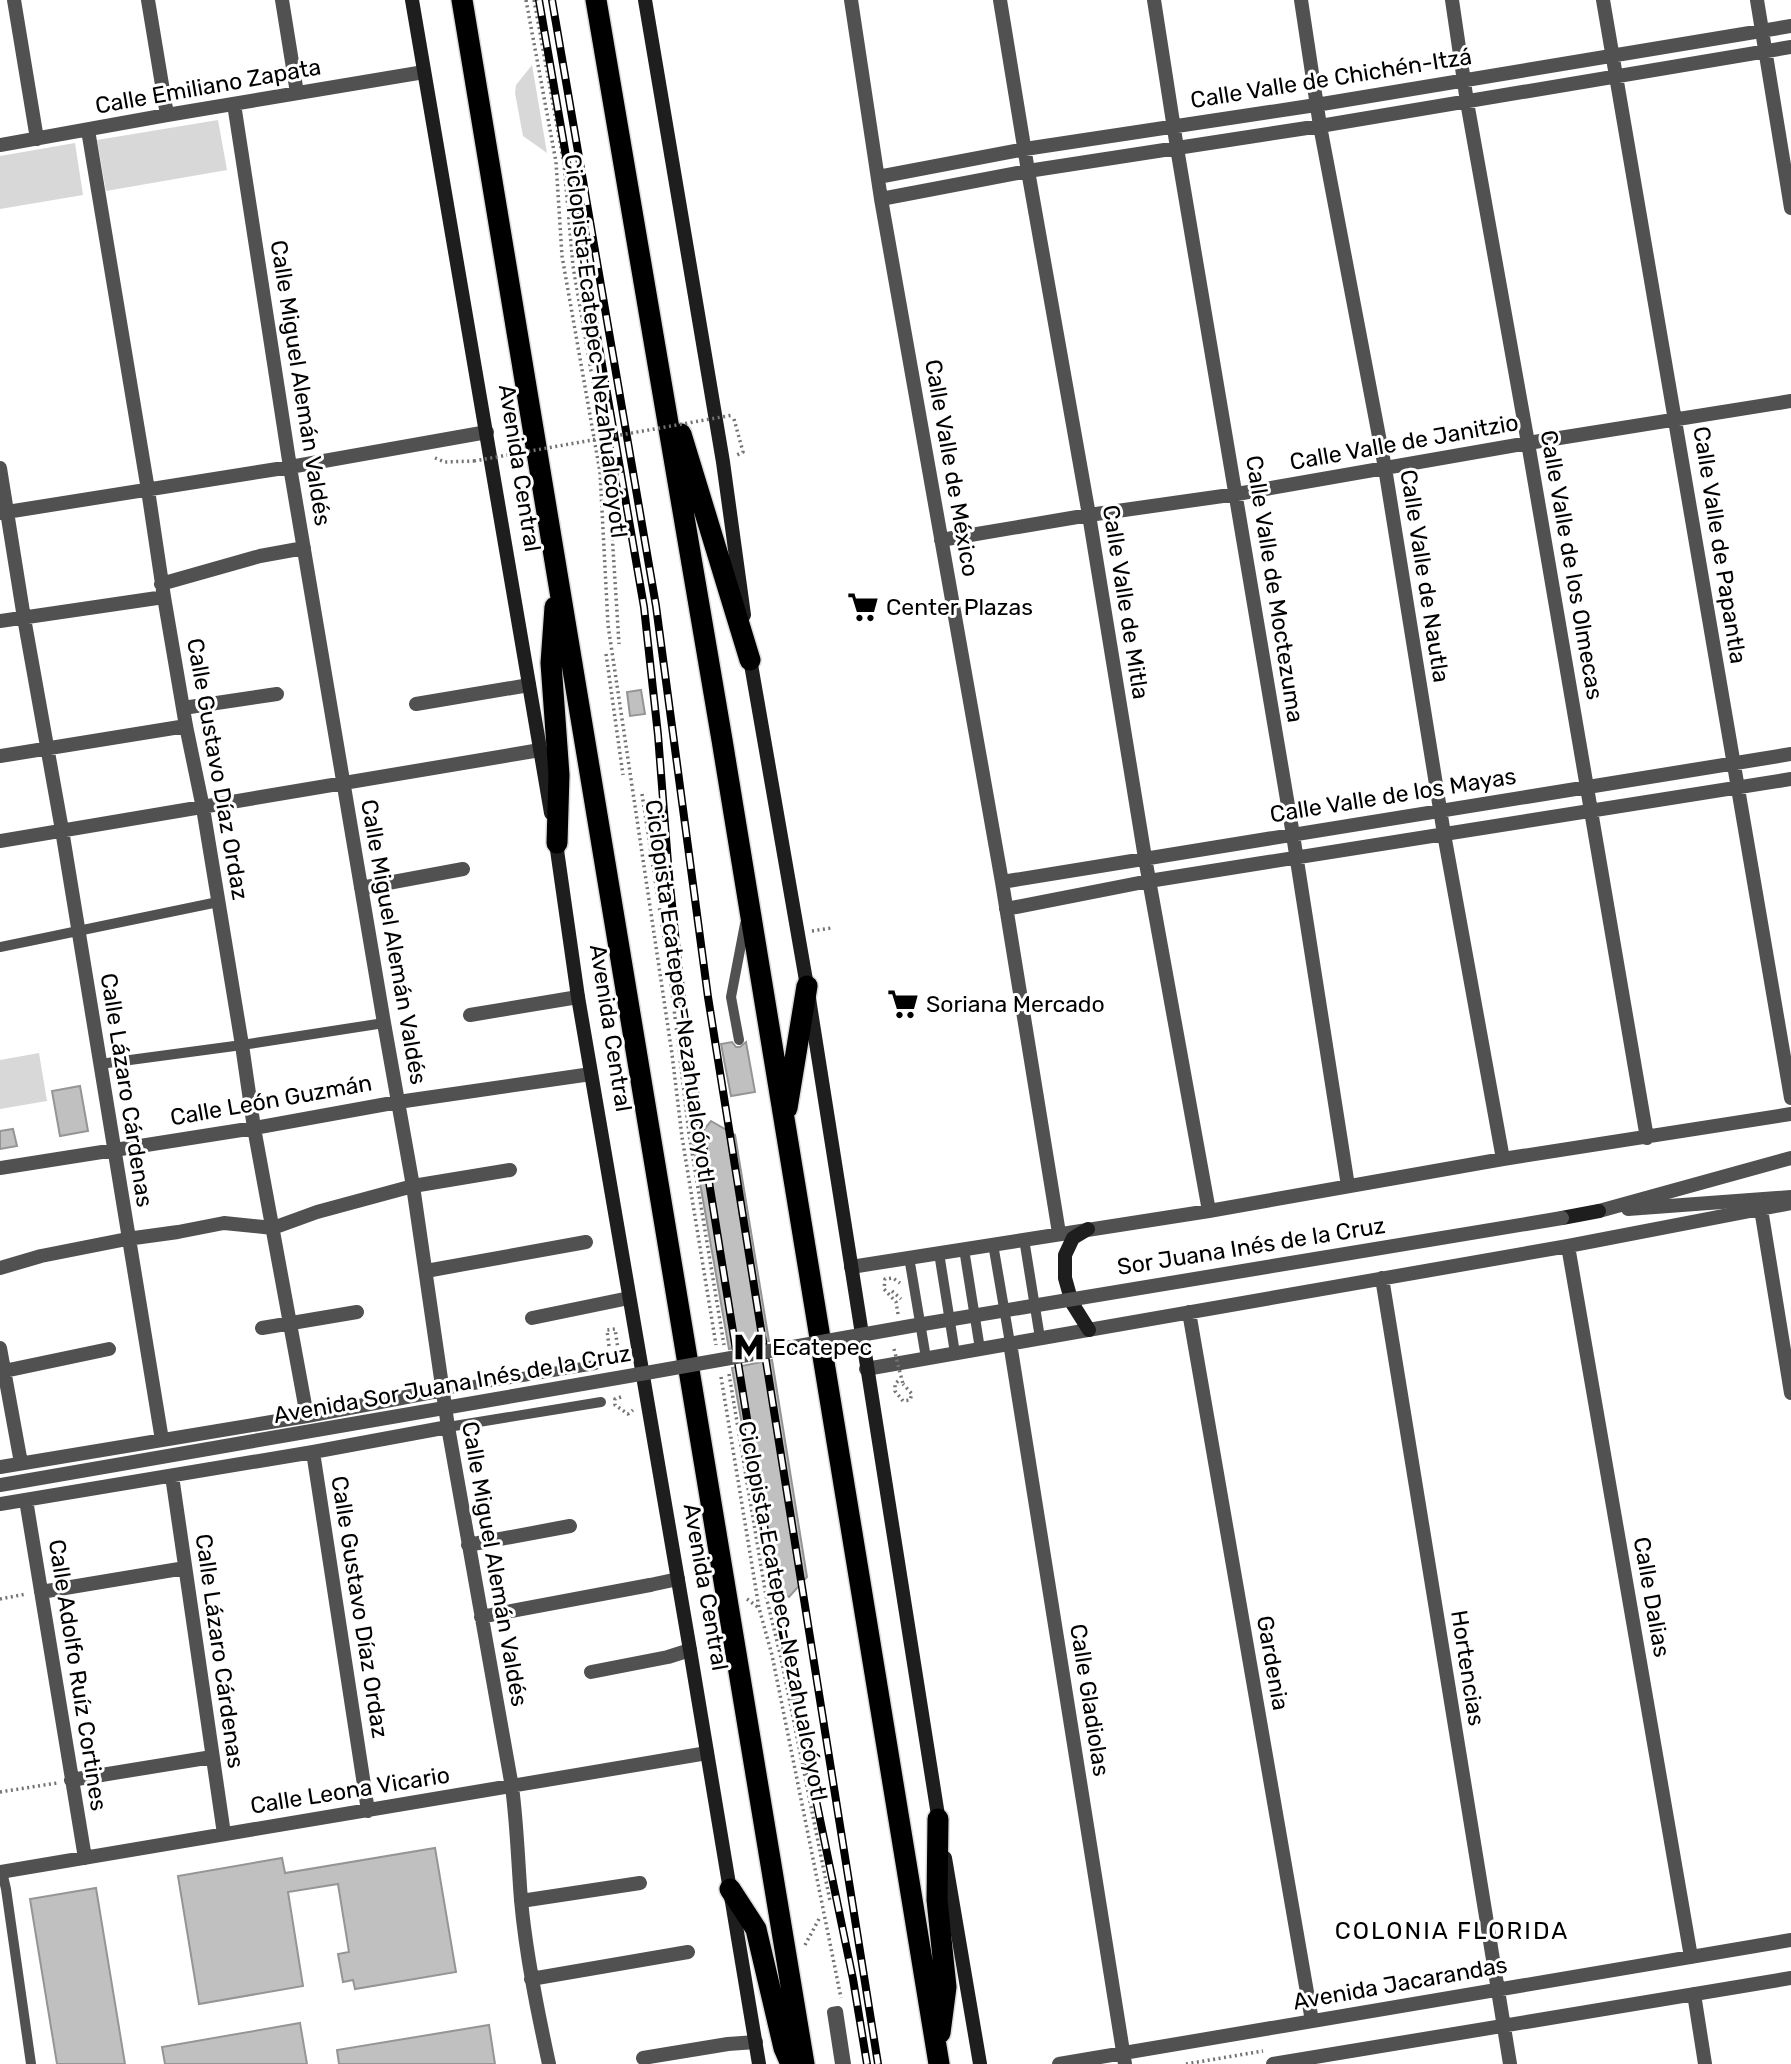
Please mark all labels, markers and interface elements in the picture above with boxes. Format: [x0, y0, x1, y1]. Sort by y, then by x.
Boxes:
street label: Calle Valle de Chichén-Itzá [1188, 42, 1474, 114]
street label: Calle Emiliano Zapata [93, 52, 323, 120]
street label: Ciclopista Ecatepec-Nezahualcóyotl [559, 152, 633, 540]
street label: Calle Miguel Alemán Valdés [265, 238, 337, 528]
street label: Calle Valle de México [919, 357, 985, 579]
street label: Avenida Central [493, 382, 547, 554]
street label: Calle Valle de Janitzio [1288, 408, 1520, 476]
street label: Calle Valle de Papantla [1687, 424, 1753, 666]
street label: Calle Valle de los Olmecas [1534, 428, 1610, 702]
street label: Calle Valle de Moctezuma [1240, 453, 1310, 725]
street label: Calle Valle de Nautla [1394, 468, 1456, 684]
street label: Calle Valle de Mitla [1097, 503, 1155, 701]
supermarket icon: Center Plazas [846, 590, 880, 624]
place label: Center Plazas [886, 593, 1033, 621]
street label: Calle Gustavo Díaz Ordaz [181, 636, 255, 902]
street label: Calle Valle de los Mayas [1268, 762, 1518, 828]
street label: Calle Miguel Alemán Valdés [355, 797, 433, 1087]
street label: Ciclopista Ecatepec-Nezahualcóyotl [639, 798, 721, 1184]
street label: Avenida Central [584, 942, 638, 1114]
street label: Calle Lázaro Cárdenas [95, 971, 159, 1209]
supermarket icon: Soriana Mercado [886, 987, 920, 1021]
place label: Soriana Mercado [926, 990, 1105, 1018]
street label: Calle León Guzmán [168, 1068, 374, 1132]
street label: Sor Juana Inés de la Cruz [1115, 1211, 1387, 1281]
metro station icon: Ecatepec [732, 1330, 766, 1364]
place label: Ecatepec [772, 1333, 872, 1361]
street label: Avenida Sor Juana Inés de la Cruz [271, 1339, 633, 1429]
street label: Calle Miguel Alemán Valdés [456, 1419, 534, 1709]
street label: Ciclopista Ecatepec-Nezahualcóyotl [732, 1419, 834, 1803]
street label: Calle Gustavo Díaz Ordaz [325, 1474, 395, 1740]
street label: Avenida Central [678, 1501, 734, 1673]
street label: Calle Lázaro Cárdenas [190, 1532, 250, 1770]
street label: Calle Dalias [1628, 1535, 1676, 1659]
street label: Calle Adolfo Ruíz Cortines [43, 1537, 113, 1813]
street label: Hortencias [1445, 1608, 1491, 1728]
street label: Gardenia [1251, 1613, 1295, 1713]
street label: Calle Gladiolas [1064, 1622, 1116, 1778]
street label: Calle Leona Vicario [248, 1760, 452, 1820]
district label: COLONIA FLORIDA [1335, 1917, 1569, 1945]
street label: Avenida Jacarandas [1291, 1950, 1509, 2016]

